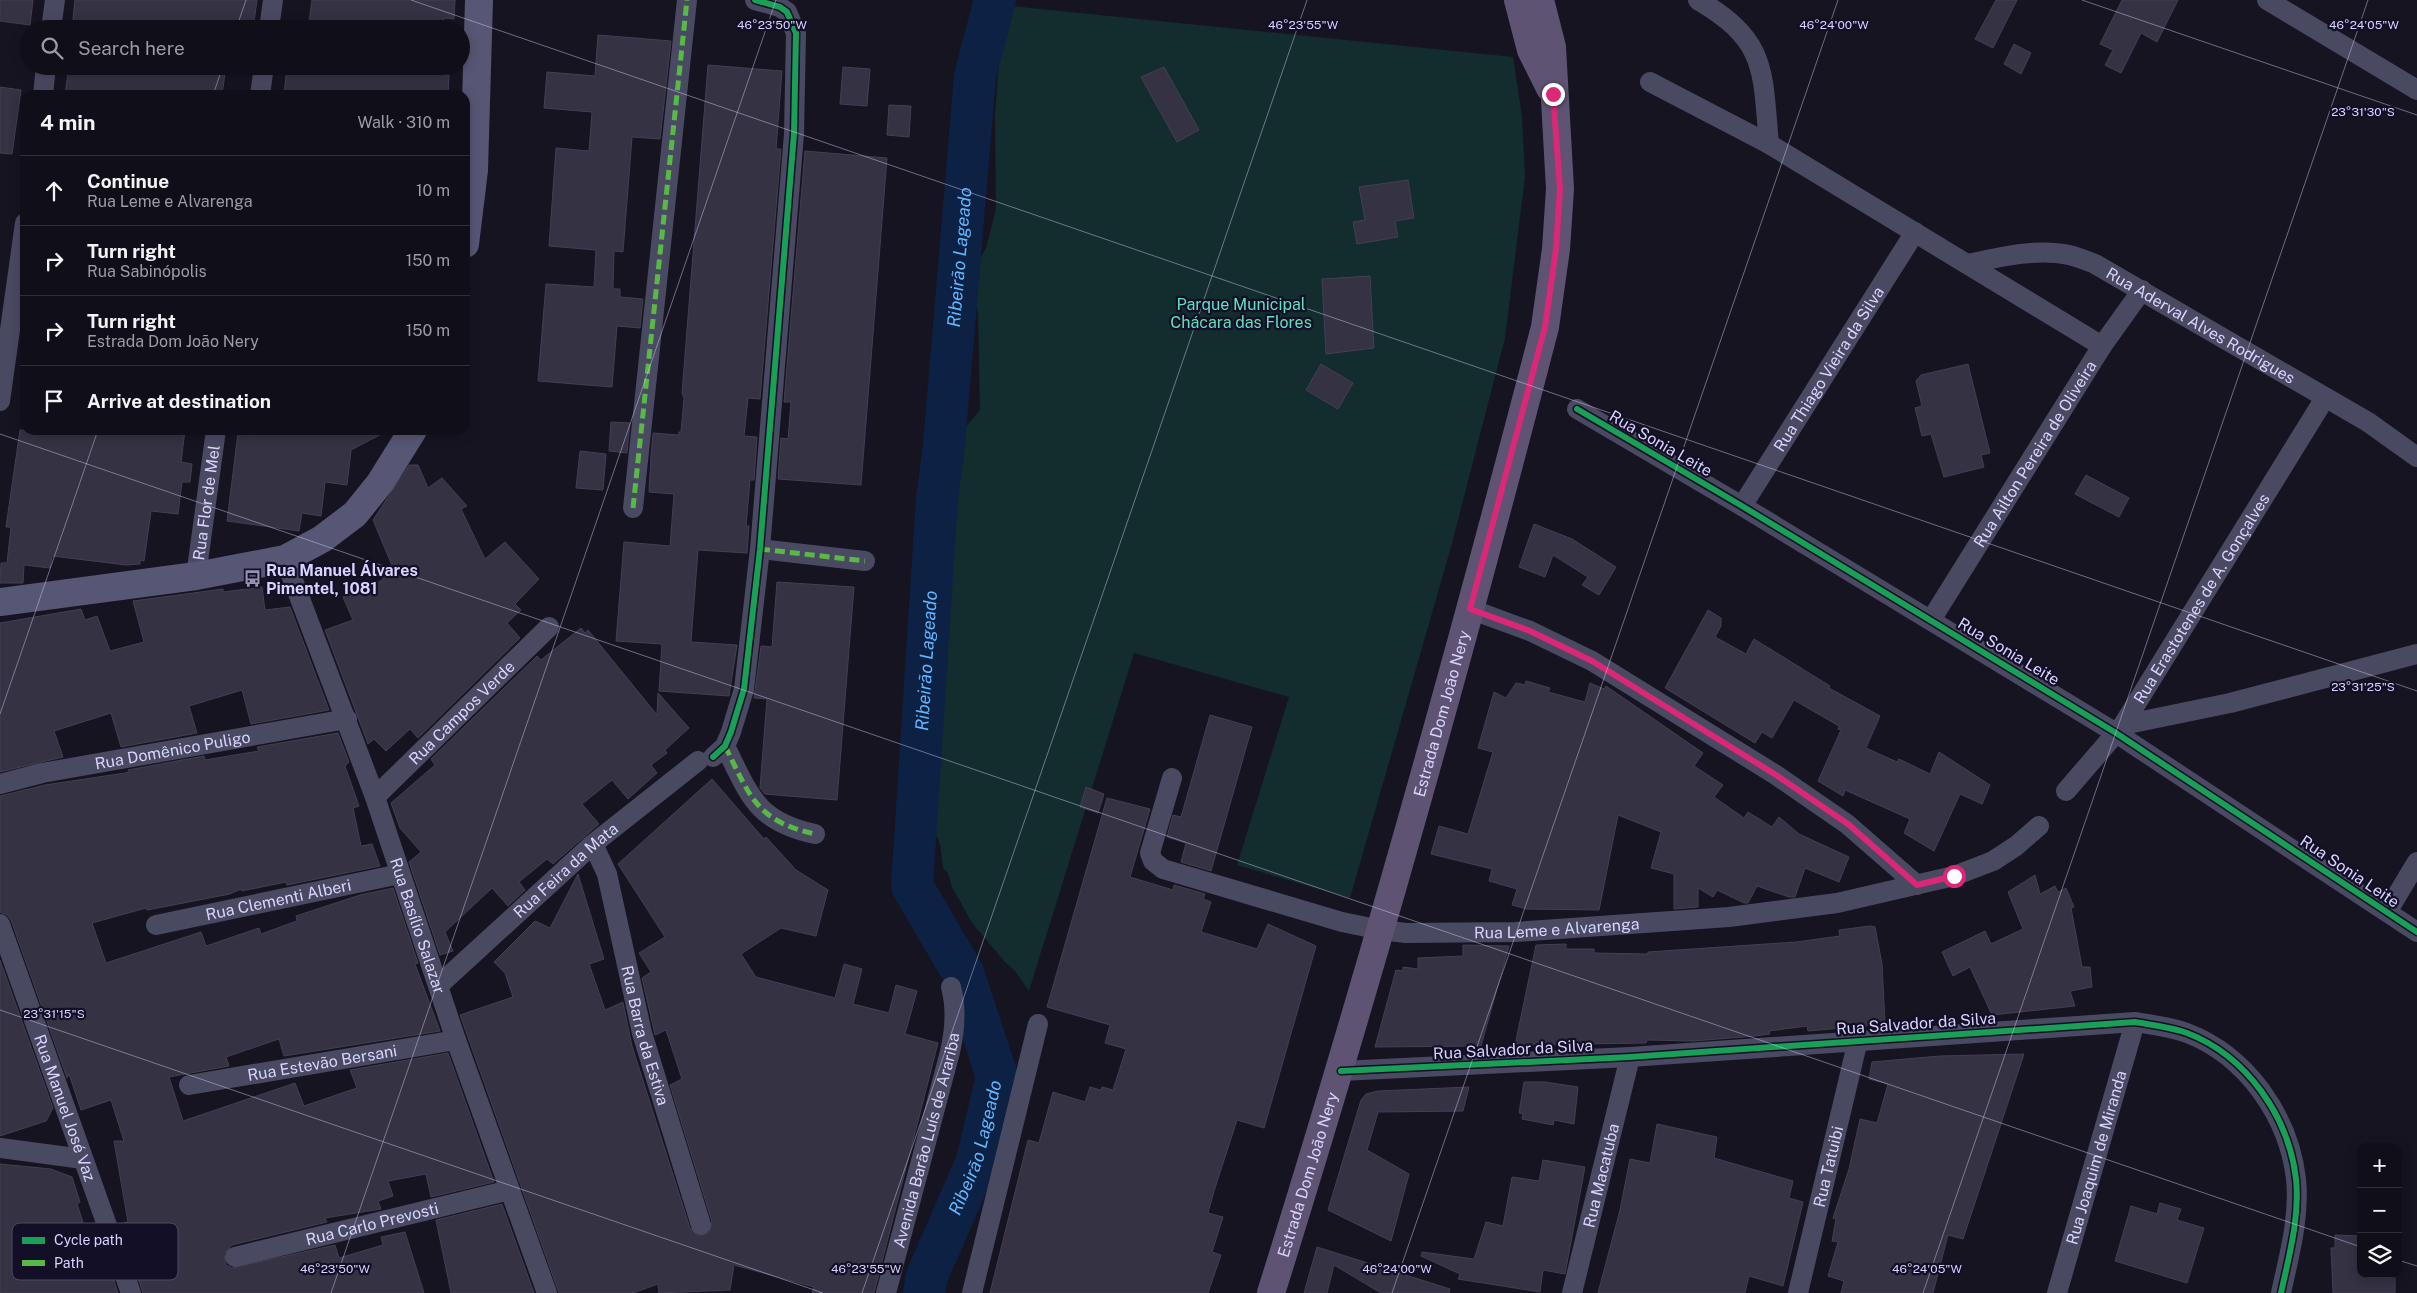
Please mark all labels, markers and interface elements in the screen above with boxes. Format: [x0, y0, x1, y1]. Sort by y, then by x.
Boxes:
text: 46°23'50"W [737, 18, 807, 32]
text: 46°23'55"W [1268, 18, 1339, 32]
text: 46°24'00"W [1799, 18, 1869, 32]
text: 46°24'05"W [2329, 18, 2399, 32]
search box [20, 20, 470, 75]
icon: search [38, 34, 66, 62]
text: Search here [78, 37, 185, 59]
route end [1542, 83, 1565, 106]
text: 23°31'30"S [2331, 105, 2395, 119]
text: 4 min [40, 110, 95, 135]
text: Walk · 310 m [357, 113, 450, 132]
text: Continue [87, 170, 169, 192]
icon: ahead [40, 177, 68, 205]
text: 10 m [416, 181, 450, 200]
water label: Ribeirão Lageado [943, 186, 976, 328]
text: Rua Leme e Alvarenga [87, 192, 253, 211]
text: Turn right [87, 240, 176, 262]
icon: right [40, 247, 68, 275]
text: 150 m [406, 251, 450, 270]
text: Rua Sabinópolis [87, 262, 207, 281]
street label: Rua Aderval Alves Rodrigues [2103, 264, 2298, 388]
street label: Rua Thiago Vieira da Silva [1770, 283, 1888, 455]
park label: Parque Municipal Chácara das Flores [1170, 295, 1312, 332]
text: Turn right [87, 310, 176, 332]
icon: right [40, 317, 68, 345]
text: 150 m [406, 321, 450, 340]
text: Estrada Dom João Nery [87, 332, 259, 351]
street label: Rua Ailton Pereira de Oliveira [1970, 357, 2101, 551]
icon: arrive [40, 387, 68, 415]
text: Arrive at destination [87, 390, 271, 412]
street label: Rua Sonia Leite [1606, 406, 1715, 481]
street label: Rua Flor de Mel [189, 444, 224, 562]
street label: Rua Erastotenes de A. Gonçalves [2130, 490, 2274, 707]
place label: Rua Manuel Álvares Pimentel, 1081 [266, 560, 418, 598]
bus stop icon: Rua Manuel Álvares Pimentel, 1081 [242, 569, 262, 589]
water label: Ribeirão Lageado [911, 590, 941, 732]
street label: Rua Sonia Leite [1954, 614, 2063, 689]
street label: Estrada Dom João Nery [1410, 628, 1474, 799]
street label: Rua Campos Verde [405, 657, 519, 769]
text: 23°31'25"S [2331, 680, 2395, 694]
street label: Rua Domênico Puligo [93, 727, 252, 773]
street label: Rua Feira da Mata [510, 819, 622, 922]
street label: Rua Sonia Leite [2297, 831, 2403, 912]
street label: Rua Basílio Salazar [386, 855, 449, 996]
route start [1943, 865, 1966, 888]
street label: Rua Clementi Alberi [204, 875, 353, 924]
street label: Rua Leme e Alvarenga [1474, 914, 1640, 942]
street label: Rua Barra da Estiva [617, 964, 673, 1108]
text: 23°31'15"S [23, 1007, 85, 1021]
street label: Rua Salvador da Silva [1835, 1008, 1997, 1039]
street label: Avenida Barão Luís de Arariba [889, 1031, 963, 1250]
street label: Rua Manuel José Vaz [30, 1032, 100, 1184]
street label: Rua Salvador da Silva [1432, 1036, 1594, 1063]
street label: Rua Estevão Bersani [246, 1041, 398, 1085]
street label: Rua Joaquim de Miranda [2062, 1068, 2131, 1247]
water label: Ribeirão Lageado [944, 1078, 1006, 1218]
street label: Estrada Dom João Nery [1274, 1089, 1342, 1260]
street label: Rua Macatuba [1579, 1122, 1623, 1230]
street label: Rua Tatuibi [1810, 1124, 1847, 1209]
map controls [2357, 1143, 2402, 1278]
button: + [2357, 1143, 2402, 1188]
button: − [2357, 1188, 2402, 1233]
street label: Rua Carlo Prevosti [304, 1199, 441, 1249]
legend [12, 1223, 178, 1280]
text: Cycle path [54, 1232, 123, 1248]
button: layers [2357, 1233, 2402, 1278]
text: Path [54, 1255, 84, 1271]
text: 46°23'50"W [300, 1262, 370, 1276]
text: 46°23'55"W [831, 1262, 902, 1276]
text: 46°24'00"W [1362, 1262, 1432, 1276]
text: 46°24'05"W [1892, 1262, 1962, 1276]

